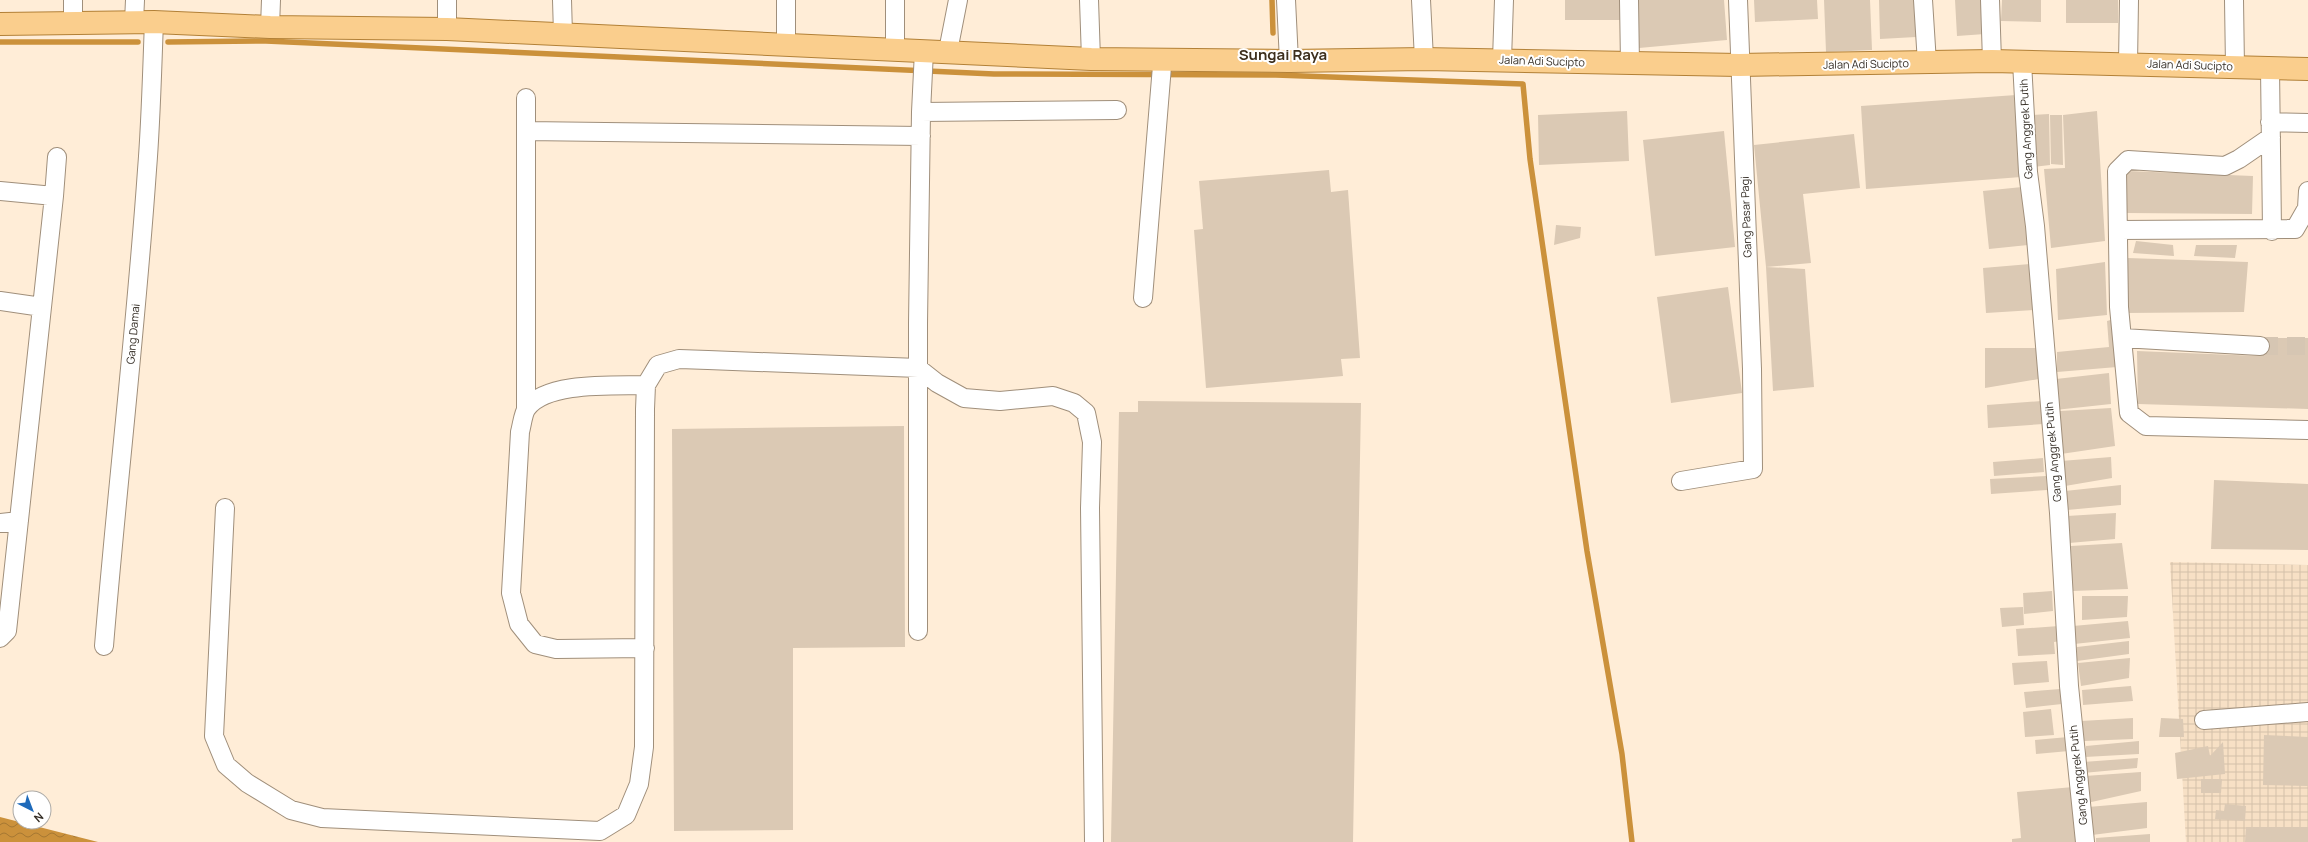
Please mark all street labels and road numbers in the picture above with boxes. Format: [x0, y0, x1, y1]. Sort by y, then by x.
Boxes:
street label: Jalan Adi Sucipto [1499, 52, 1586, 70]
street label: Jalan Adi Sucipto [1823, 55, 1910, 72]
street label: Jalan Adi Sucipto [2147, 56, 2234, 74]
street label: Gang Anggrek Putih [2015, 79, 2036, 179]
street label: Gang Pasar Pagi [1737, 176, 1754, 258]
street label: Gang Damai [122, 303, 143, 365]
street label: Gang Anggrek Putih [2041, 401, 2064, 503]
street label: Gang Anggrek Putih [2065, 724, 2090, 826]

